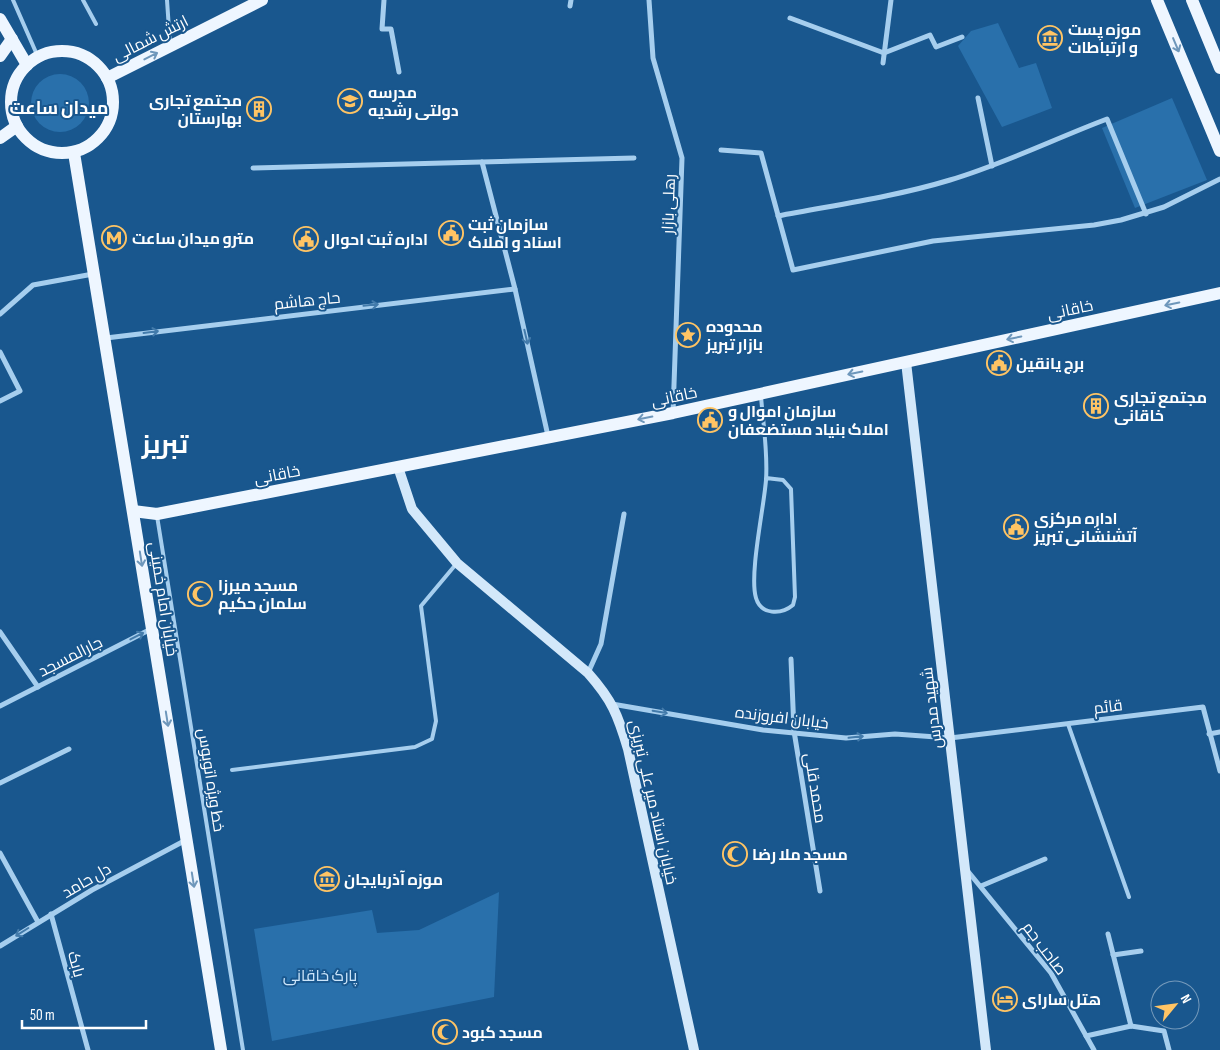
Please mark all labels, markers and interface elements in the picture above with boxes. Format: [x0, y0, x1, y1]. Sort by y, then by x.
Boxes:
street label: ارتش شمالی [110, 12, 192, 67]
place label: موزه پست و ارتباطات [1068, 21, 1141, 58]
museum icon: موزه پست و ارتباطات [1037, 25, 1063, 51]
one-way arrow [1171, 37, 1181, 52]
one-way arrow [143, 51, 158, 60]
place label: مدرسه دولتی رشدیه [368, 84, 459, 121]
school or university icon: مدرسه دولتی رشدیه [337, 88, 363, 114]
place label: مجتمع تجاری بهارستان [149, 92, 242, 129]
building icon: مجتمع تجاری بهارستان [246, 96, 272, 122]
district label: میدان ساعت [9, 98, 109, 119]
street label: رهلی بازار [659, 174, 680, 235]
place label: سازمان ثبت اسناد و املاک [468, 216, 562, 253]
public building icon: سازمان ثبت اسناد و املاک [438, 220, 464, 246]
metro station icon: مترو میدان ساعت [101, 225, 127, 251]
public building icon: اداره ثبت احوال [293, 226, 319, 252]
place label: مترو میدان ساعت [132, 230, 254, 249]
place label: اداره ثبت احوال [324, 231, 428, 250]
street label: حاج هاشم [273, 289, 341, 315]
street label: خاقانی [1046, 296, 1095, 325]
one-way arrow [363, 300, 379, 310]
one-way arrow [1165, 300, 1181, 309]
place label: محدوده بازار تبریز [705, 318, 763, 355]
place icon: محدوده بازار تبریز [675, 322, 701, 348]
one-way arrow [143, 327, 159, 337]
one-way arrow [522, 328, 531, 344]
one-way arrow [1006, 334, 1022, 344]
public building icon: برج یانقین [986, 350, 1012, 376]
place label: برج یانقین [1016, 355, 1084, 374]
one-way arrow [847, 369, 863, 378]
street label: خاقانی [650, 383, 699, 412]
place label: مجتمع تجاری خاقانی [1114, 389, 1207, 426]
building icon: مجتمع تجاری خاقانی [1083, 393, 1109, 419]
place label: سازمان اموال و املاک بنیاد مستضعفان [728, 403, 889, 440]
public building icon: سازمان اموال و املاک بنیاد مستضعفان [697, 407, 723, 433]
one-way arrow [637, 414, 653, 424]
district label: تبریز [141, 430, 189, 461]
street label: خاقانی [253, 462, 302, 489]
place label: اداره مرکزی آتشنشانی تبریز [1033, 510, 1137, 547]
public building icon: اداره مرکزی آتشنشانی تبریز [1003, 514, 1029, 540]
street label: خیابان امام خمینی [143, 541, 181, 658]
one-way arrow [136, 550, 146, 566]
place label: مسجد میرزا سلمان حکیم [218, 577, 307, 615]
mosque icon: مسجد میرزا سلمان حکیم [187, 581, 213, 607]
one-way arrow [129, 631, 144, 640]
street label: جارالمسجد [36, 633, 106, 682]
street label: شهید مدرس [918, 666, 947, 750]
street label: قائم [1093, 696, 1124, 720]
street label: خیابان افروزنده [734, 703, 830, 734]
one-way arrow [652, 708, 668, 718]
one-way arrow [162, 711, 172, 727]
street label: خیابان استاد میر علی تبریزی [624, 718, 681, 886]
street label: خط ویژه اتوبوس [193, 727, 228, 833]
one-way arrow [847, 732, 863, 742]
street label: محمد قلی [800, 752, 829, 825]
mosque icon: مسجد ملا رضا [722, 841, 748, 867]
place label: مسجد ملا رضا [752, 846, 848, 865]
street label: دل حامد [59, 860, 115, 903]
museum icon: موزه آذربایجان [314, 866, 340, 892]
place label: موزه آذربایجان [344, 870, 443, 890]
one-way arrow [188, 871, 198, 887]
street label: صاحب جم [1017, 919, 1070, 980]
one-way arrow [16, 928, 30, 938]
street label: بابک [63, 949, 88, 980]
park label: پارک خاقانی [283, 967, 358, 987]
north arrow [1150, 980, 1200, 1030]
hotel icon: هتل سارای [992, 986, 1018, 1012]
place label: هتل سارای [1022, 991, 1101, 1010]
text: N [1177, 992, 1195, 1006]
scale bar [22, 998, 146, 1030]
text: 50 m [30, 1006, 55, 1025]
mosque icon: مسجد کبود [432, 1019, 458, 1045]
place label: مسجد کبود [462, 1024, 543, 1043]

